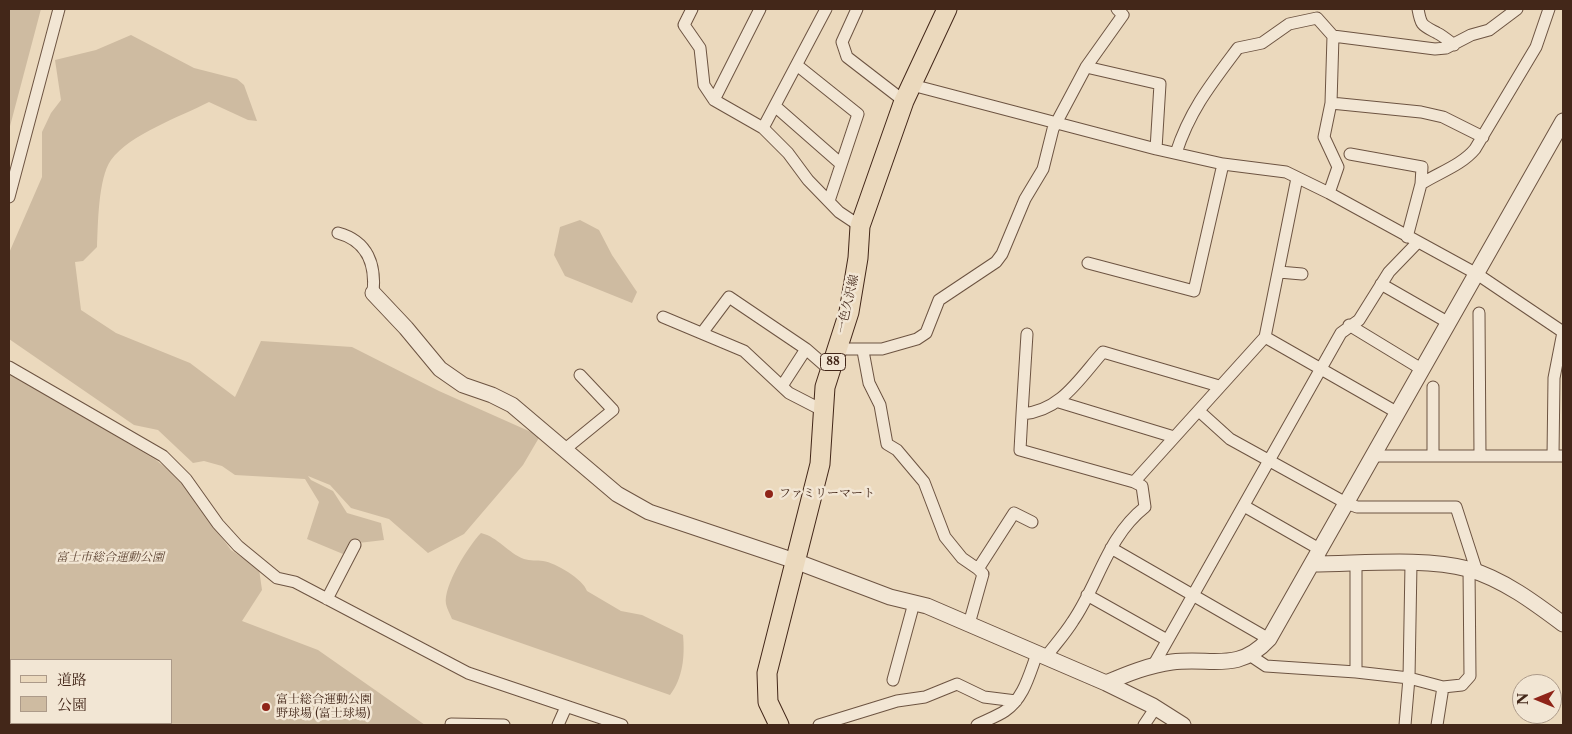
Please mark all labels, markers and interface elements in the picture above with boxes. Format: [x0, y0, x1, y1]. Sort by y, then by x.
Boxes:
street label: 一色久沢線 [834, 273, 862, 335]
road number: 88 [820, 354, 846, 371]
place label: ファミリーマート [779, 487, 875, 501]
marker: ファミリーマート [763, 488, 775, 500]
park label: 富士市総合運動公園 [56, 551, 164, 565]
legend [10, 659, 172, 724]
text: 道路 [57, 670, 87, 689]
north arrow [1512, 674, 1562, 724]
place label: 富士総合運動公園 野球場 (富士球場) [276, 693, 372, 721]
text: N [1514, 693, 1532, 705]
text: 公園 [57, 695, 87, 714]
marker: 富士総合運動公園 野球場 (富士球場) [260, 701, 272, 713]

